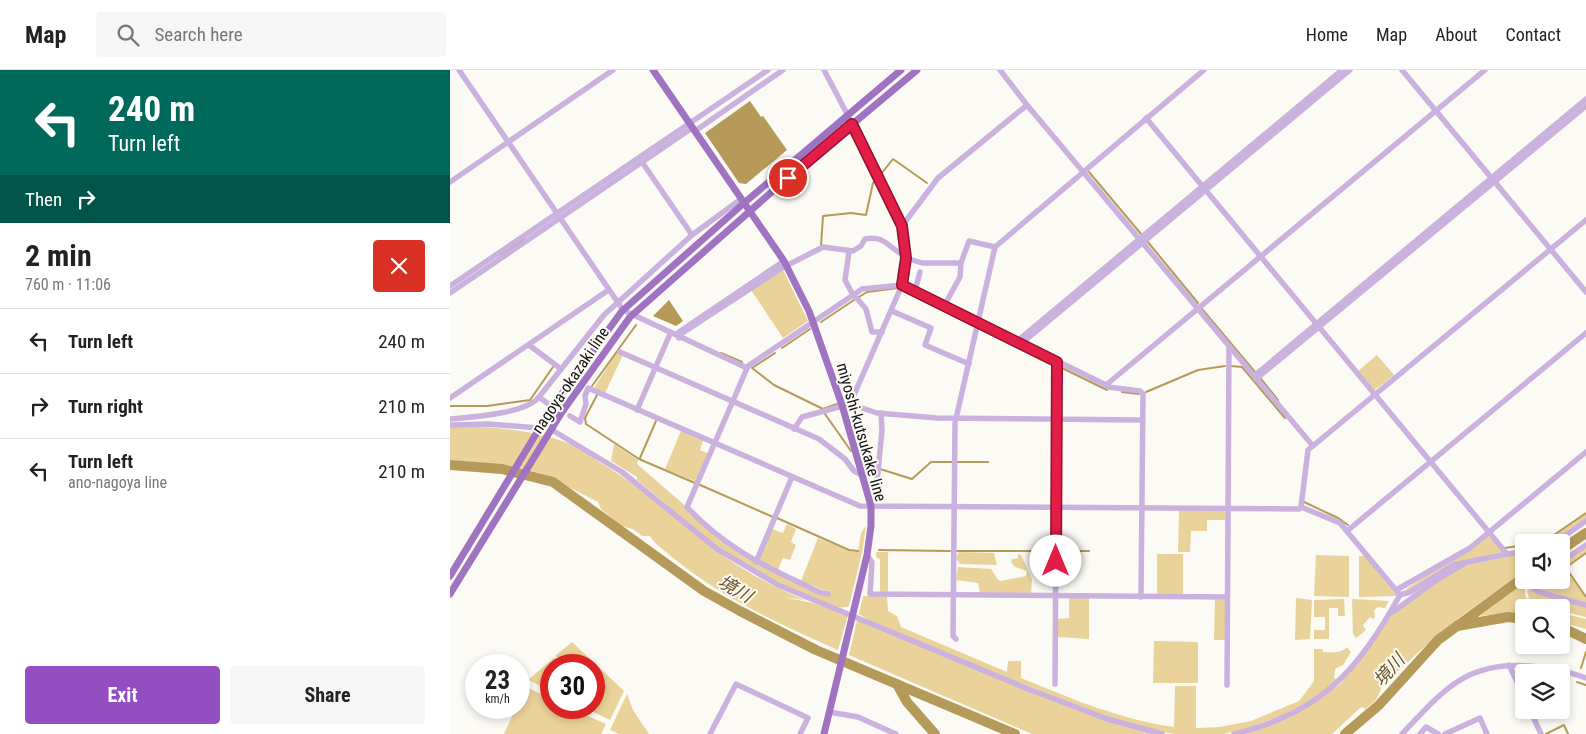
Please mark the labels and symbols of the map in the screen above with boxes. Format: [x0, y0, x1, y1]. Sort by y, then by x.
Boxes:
pin [767, 157, 809, 199]
street label: nagoya-okazaki line [528, 324, 613, 437]
street label: miyoshi-kutsukake line [833, 361, 890, 504]
position arrow [1029, 534, 1081, 586]
water label: 境川 [714, 570, 758, 608]
water label: 境川 [1369, 648, 1410, 690]
speed limit sign: 30 [540, 654, 605, 719]

